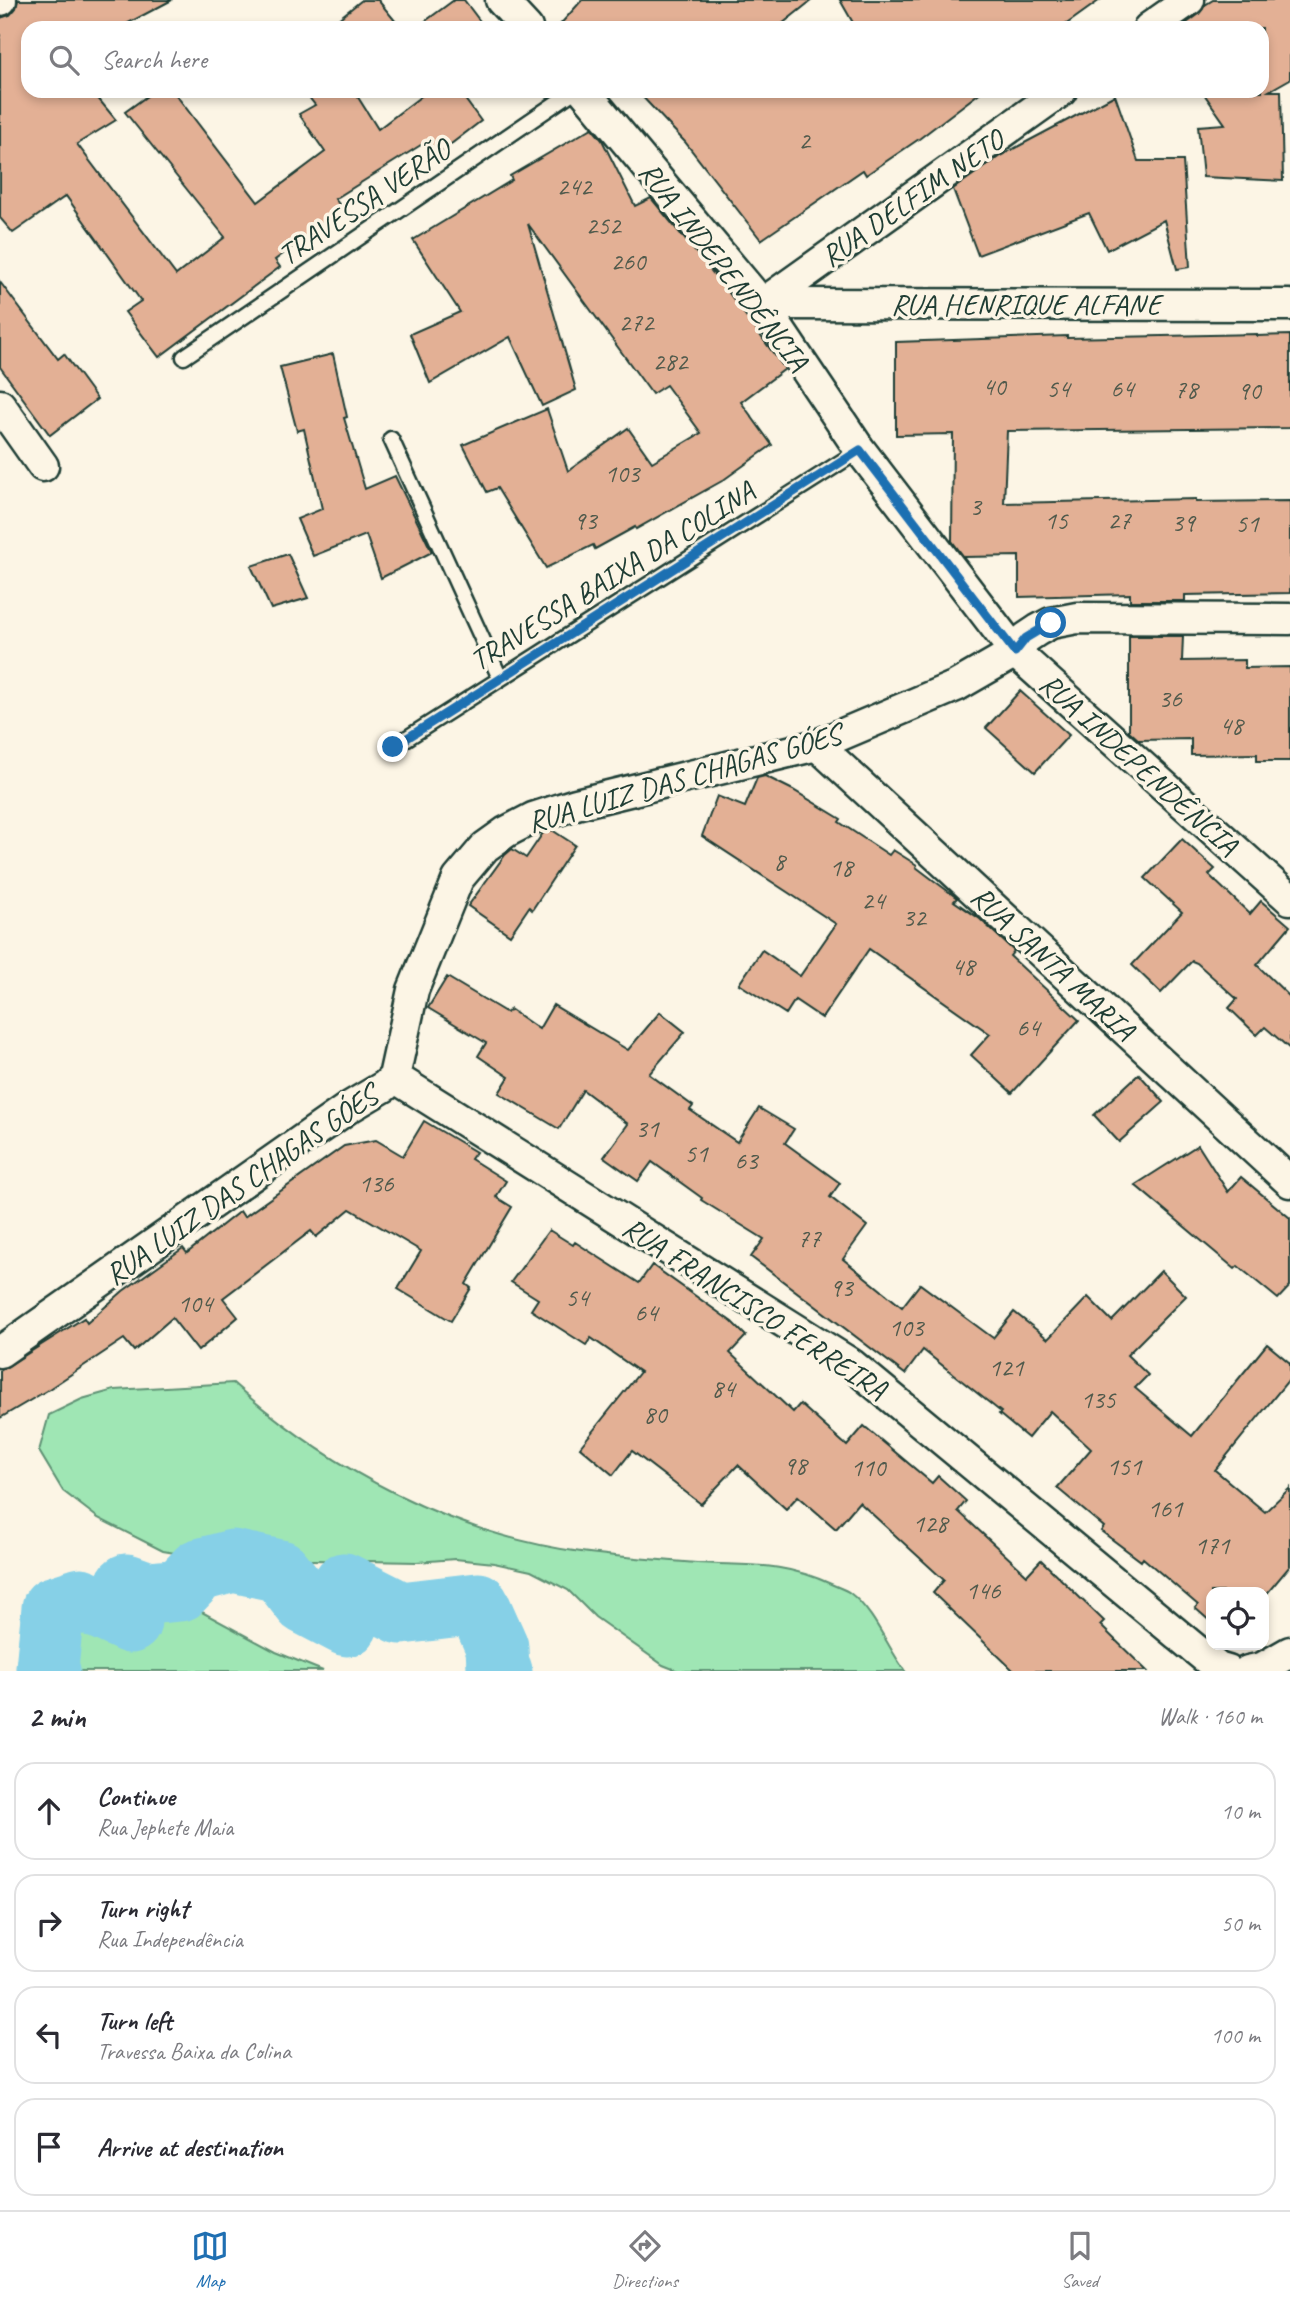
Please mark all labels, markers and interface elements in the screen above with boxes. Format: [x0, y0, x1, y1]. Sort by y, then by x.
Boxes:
search box [21, 21, 1269, 98]
icon: search [45, 41, 83, 79]
text: Search here [101, 43, 207, 76]
street label: RUA DELFIM NETO [813, 119, 1013, 275]
house number: 2 [798, 124, 812, 157]
street label: TRAVESSA VERÃO [270, 129, 460, 274]
street label: RUA INDEPENDÊNCIA [631, 154, 818, 379]
house number: 242 [556, 170, 594, 203]
house number: 252 [585, 209, 623, 242]
house number: 260 [610, 245, 648, 278]
street label: RUA HENRIQUE ALFANE [891, 285, 1165, 323]
house number: 272 [618, 306, 656, 339]
house number: 282 [652, 345, 690, 378]
house number: 40 [982, 370, 1008, 403]
house number: 54 [1046, 372, 1072, 405]
house number: 64 [1110, 372, 1136, 405]
house number: 78 [1174, 373, 1200, 406]
house number: 90 [1237, 374, 1263, 407]
house number: 103 [604, 457, 642, 490]
street label: TRAVESSA BAIXA DA COLINA [463, 472, 763, 679]
house number: 3 [969, 490, 983, 523]
house number: 93 [573, 504, 599, 537]
house number: 15 [1044, 504, 1069, 537]
house number: 27 [1107, 504, 1132, 537]
house number: 39 [1171, 506, 1197, 539]
house number: 51 [1235, 507, 1260, 540]
route start [1035, 607, 1066, 638]
street label: RUA INDEPENDÊNCIA [1032, 665, 1247, 864]
house number: 36 [1158, 682, 1183, 715]
house number: 48 [1219, 709, 1245, 742]
street label: RUA LUIZ DAS CHAGAS GÓES [523, 714, 850, 841]
route end [377, 731, 408, 762]
house number: 8 [773, 845, 787, 878]
house number: 18 [829, 851, 855, 884]
street label: RUA SANTA MARIA [963, 877, 1144, 1050]
house number: 24 [861, 884, 887, 917]
house number: 32 [902, 901, 928, 934]
house number: 48 [951, 950, 977, 983]
house number: 64 [1016, 1011, 1042, 1044]
street label: RUA LUIZ DAS CHAGAS GÓES [97, 1073, 389, 1293]
house number: 31 [635, 1112, 660, 1145]
house number: 51 [684, 1137, 709, 1170]
house number: 63 [734, 1144, 760, 1177]
house number: 136 [358, 1167, 395, 1200]
street label: RUA FRANCISCO FERREIRA [616, 1208, 895, 1408]
house number: 77 [797, 1222, 822, 1255]
house number: 93 [829, 1271, 855, 1304]
house number: 54 [565, 1281, 591, 1314]
house number: 104 [177, 1287, 215, 1320]
house number: 64 [634, 1296, 660, 1329]
house number: 103 [888, 1311, 926, 1344]
house number: 121 [988, 1351, 1025, 1384]
house number: 84 [711, 1372, 737, 1405]
house number: 135 [1080, 1383, 1117, 1416]
house number: 80 [643, 1398, 669, 1431]
house number: 98 [783, 1449, 809, 1482]
house number: 151 [1106, 1450, 1143, 1483]
house number: 110 [850, 1451, 888, 1484]
house number: 161 [1147, 1492, 1184, 1525]
house number: 128 [912, 1507, 950, 1540]
house number: 171 [1194, 1529, 1231, 1562]
house number: 146 [965, 1574, 1002, 1607]
map controls [1206, 1587, 1269, 1650]
button: locate [1206, 1587, 1269, 1650]
text: 2 min [28, 1698, 85, 1736]
text: Walk · 160 m [1158, 1702, 1262, 1731]
text: Continue [97, 1780, 175, 1813]
icon: ahead [30, 1792, 68, 1830]
text: 10 m [1221, 1797, 1260, 1826]
text: Rua Jephete Maia [97, 1813, 233, 1842]
text: Turn right [97, 1892, 188, 1925]
icon: right [30, 1904, 68, 1942]
text: 50 m [1221, 1909, 1260, 1938]
text: Rua Independência [97, 1925, 243, 1954]
text: Turn left [97, 2004, 172, 2037]
icon: left [30, 2016, 68, 2054]
text: 100 m [1211, 2021, 1260, 2050]
text: Travessa Baixa da Colina [97, 2037, 291, 2066]
icon: arrive [30, 2128, 68, 2166]
text: Arrive at destination [97, 2131, 283, 2164]
tab: Map [191, 2227, 229, 2293]
tab: Directions [612, 2227, 678, 2293]
tab: Saved [1061, 2227, 1099, 2293]

